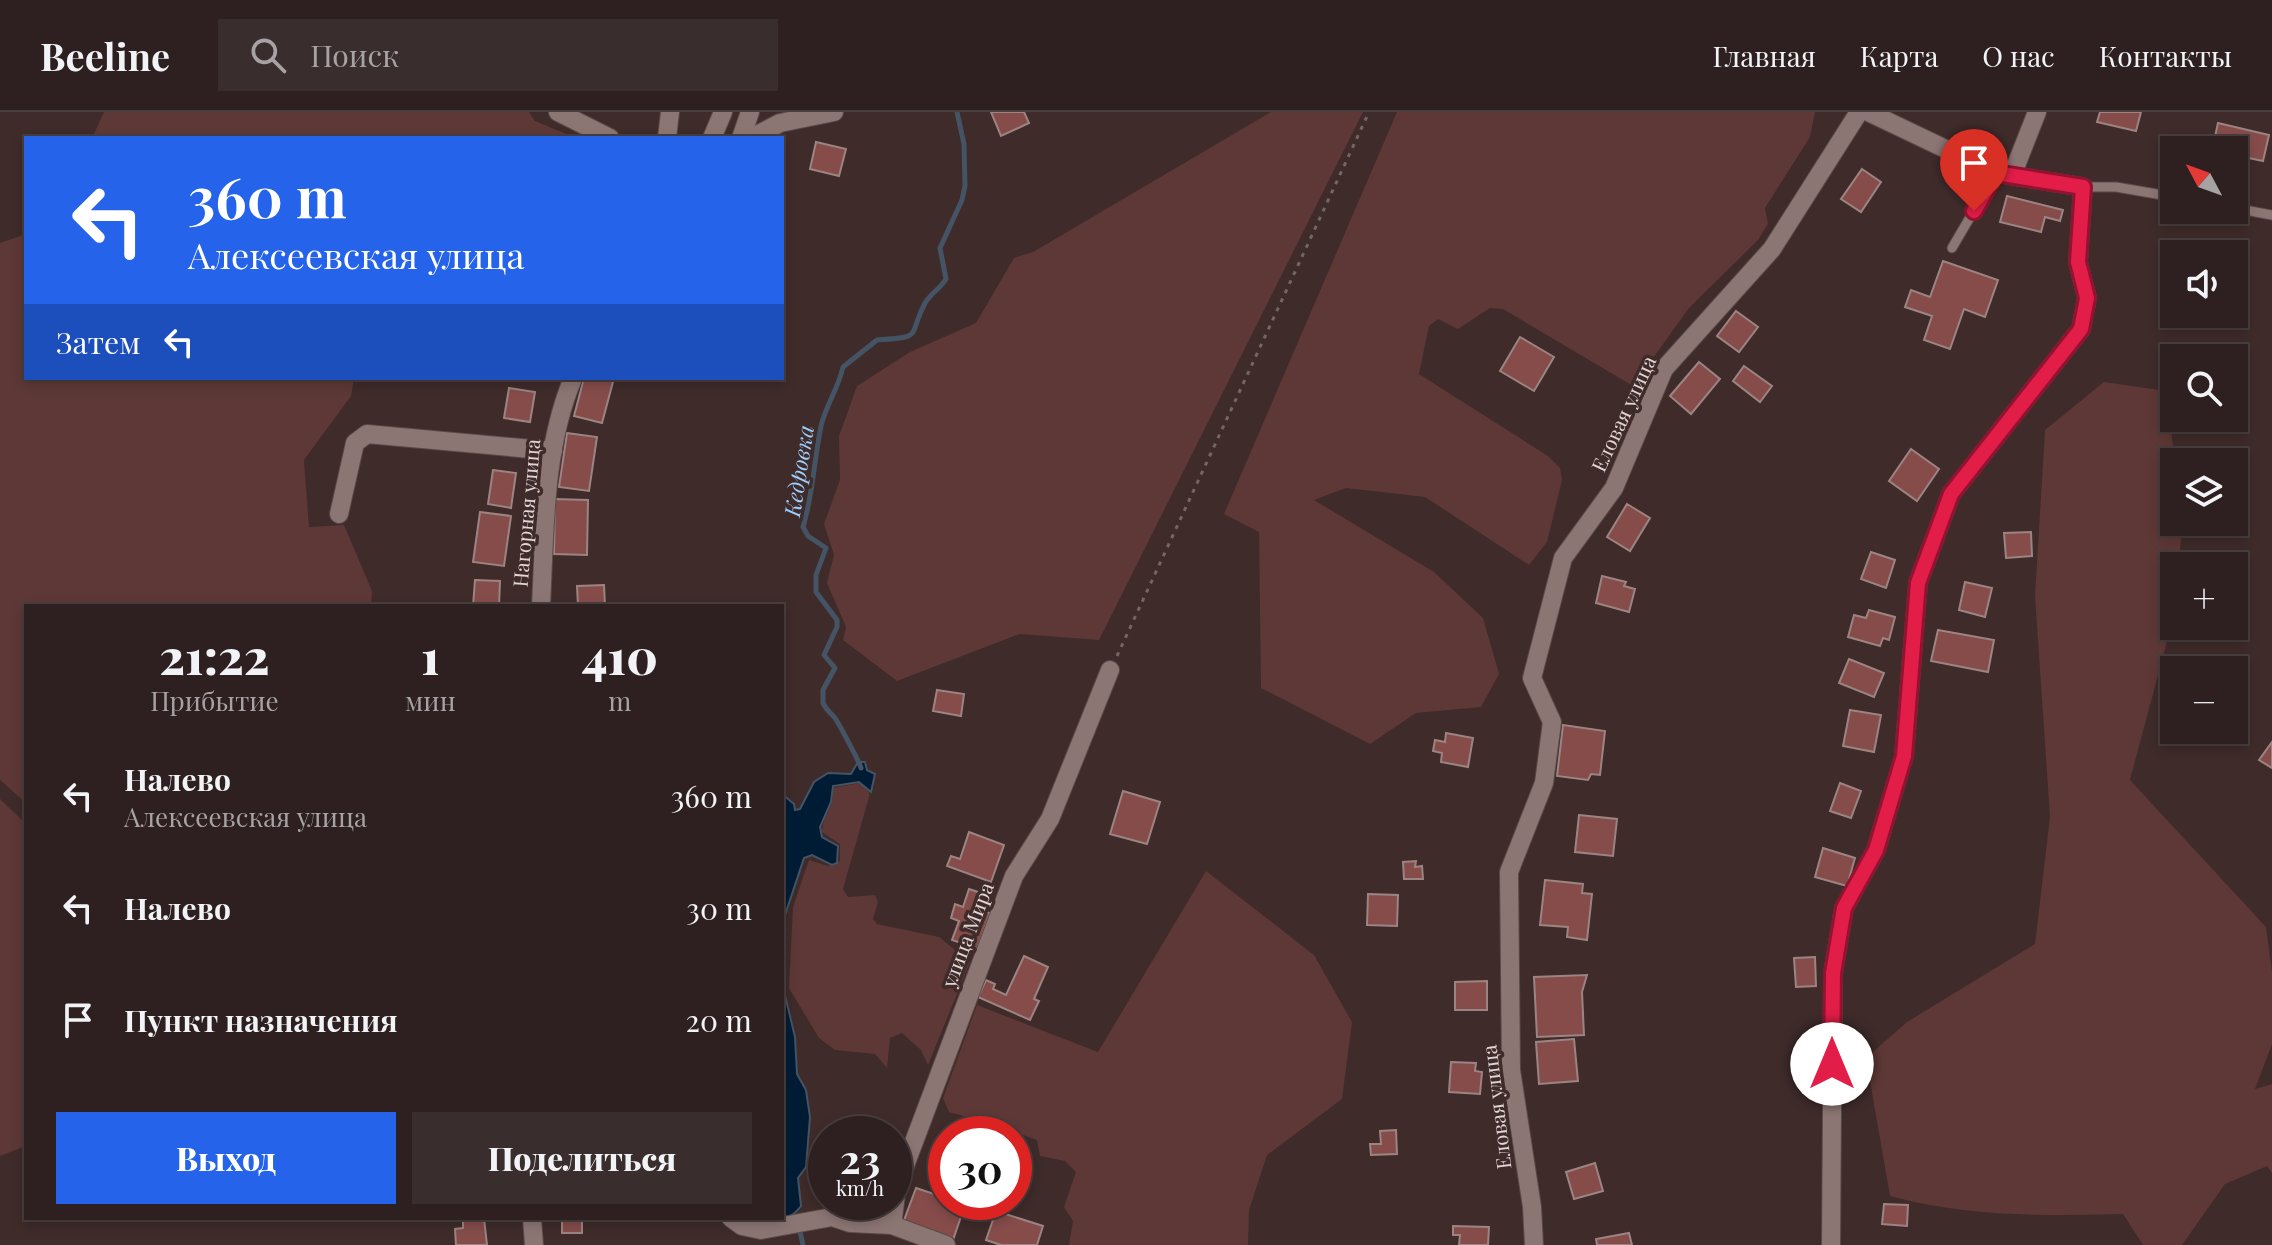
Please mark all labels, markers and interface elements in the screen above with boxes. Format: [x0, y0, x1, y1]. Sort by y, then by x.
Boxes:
search box [218, 19, 778, 91]
text: Beeline [40, 30, 170, 81]
icon: search [246, 33, 290, 77]
text: Поиск [310, 35, 399, 75]
text: Главная [1713, 37, 1816, 74]
text: Карта [1860, 37, 1938, 74]
text: О нас [1982, 37, 2055, 74]
text: Контакты [2099, 37, 2232, 74]
pin [1940, 129, 2008, 211]
north arrow [2160, 136, 2248, 224]
map controls [2160, 136, 2248, 744]
icon: arrive [1952, 141, 1996, 185]
text: 360 m [188, 158, 347, 233]
icon: left [56, 168, 160, 272]
text: Алексеевская улица [188, 230, 524, 278]
button: sound [2160, 240, 2248, 328]
icon: left [157, 320, 201, 364]
text: Затем [56, 322, 141, 362]
button: search [2160, 344, 2248, 432]
street label: Еловая улица [1584, 351, 1661, 476]
water label: Кедровка [776, 423, 820, 520]
street label: Нагорная улица [506, 438, 545, 588]
button: layers [2160, 448, 2248, 536]
button: + [2160, 552, 2248, 640]
text: 21:22 [159, 623, 270, 687]
text: 1 [421, 623, 440, 687]
text: 410 [582, 623, 658, 687]
button: − [2160, 656, 2248, 744]
text: Прибытие [150, 683, 279, 718]
text: мин [405, 683, 456, 718]
text: m [608, 683, 631, 718]
text: Налево [124, 759, 231, 799]
icon: left [56, 774, 100, 818]
text: 360 m [671, 776, 752, 816]
text: Алексеевская улица [124, 799, 367, 834]
street label: улица Мира [934, 878, 999, 992]
icon: left [56, 886, 100, 930]
text: Налево [124, 888, 231, 928]
text: 30 m [686, 888, 752, 928]
icon: arrive [56, 998, 100, 1042]
text: Пункт назначения [124, 1000, 398, 1040]
text: 20 m [686, 1000, 752, 1040]
position arrow [1790, 1022, 1874, 1106]
street label: Еловая улица [1474, 1043, 1517, 1171]
button: Выход [56, 1112, 396, 1204]
button: Поделиться [412, 1112, 752, 1204]
speed limit sign: 30 [928, 1116, 1032, 1220]
text: 23 [840, 1131, 880, 1184]
text: km/h [836, 1174, 884, 1201]

